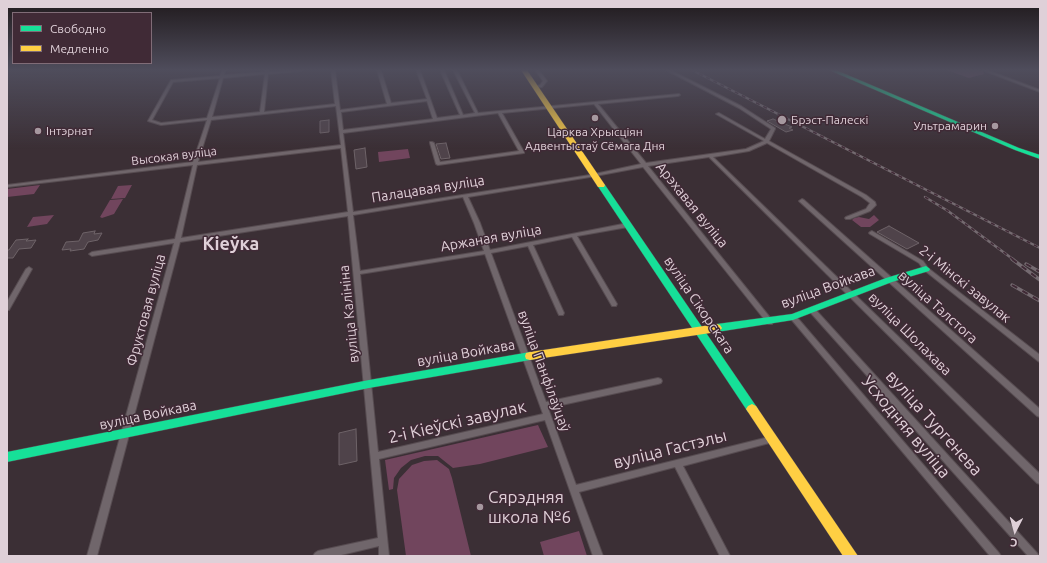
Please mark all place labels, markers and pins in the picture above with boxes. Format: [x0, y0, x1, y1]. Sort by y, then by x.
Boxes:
marker: Царква Хрысціян Адвентыстаў Сёмага Дня [590, 113, 600, 123]
place label: Брэст-Палескі [791, 113, 868, 127]
marker: Брэст-Палескі [776, 114, 788, 126]
place label: Ультрамарин [914, 119, 987, 133]
marker: Ультрамарин [990, 121, 1000, 131]
place label: Інтэрнат [46, 124, 93, 138]
place label: Царква Хрысціян Адвентыстаў Сёмага Дня [525, 125, 665, 153]
marker: Інтэрнат [33, 126, 43, 136]
place label: Сярэдняя школа №6 [488, 487, 571, 527]
marker: Сярэдняя школа №6 [475, 502, 485, 512]

